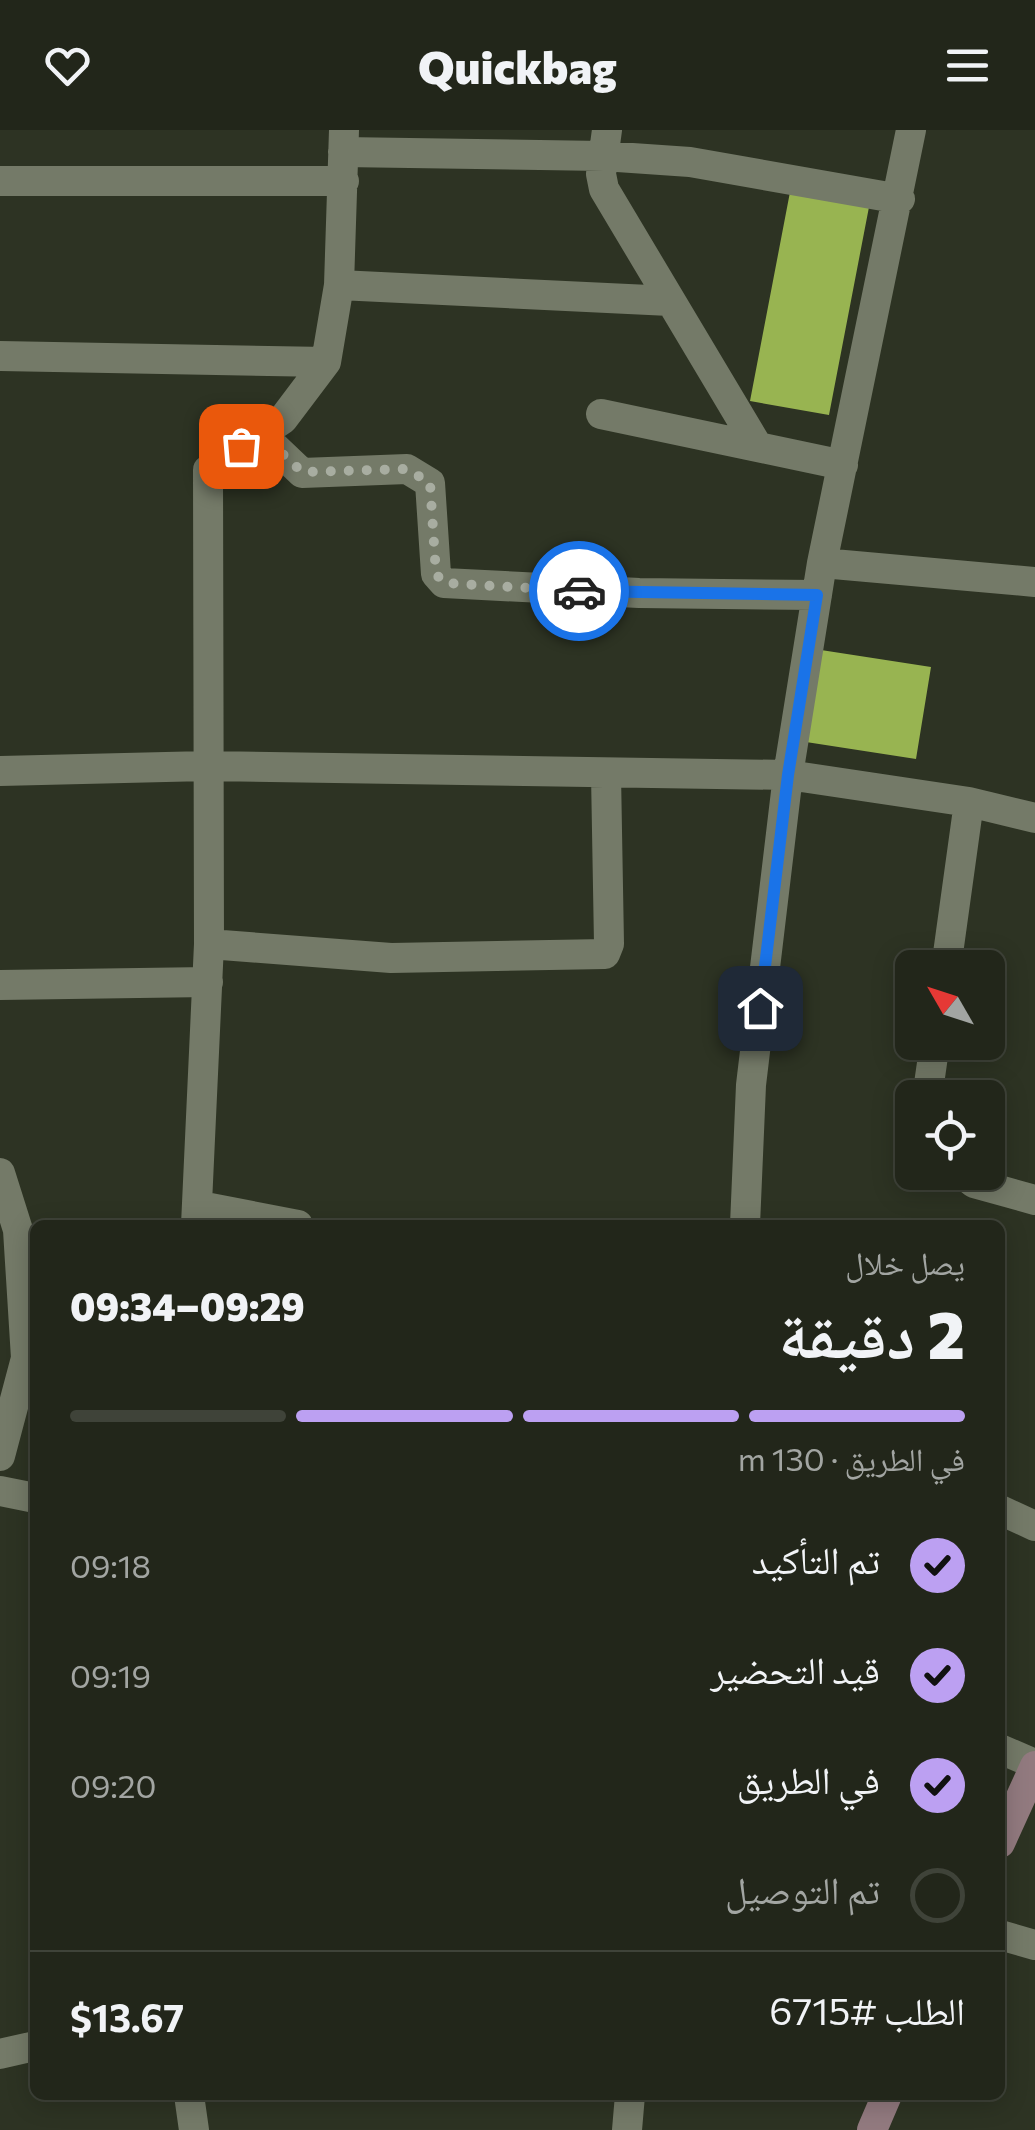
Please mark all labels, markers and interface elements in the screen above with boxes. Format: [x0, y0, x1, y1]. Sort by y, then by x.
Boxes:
icon: heart [40, 38, 95, 93]
text: Quickbag [418, 38, 617, 93]
icon: menu [940, 38, 995, 93]
pin [199, 404, 284, 489]
icon: bag [214, 419, 269, 474]
courier [529, 541, 629, 641]
icon: car [552, 564, 607, 619]
north arrow [895, 950, 1005, 1060]
map controls [895, 950, 1005, 1190]
pin [718, 966, 803, 1051]
icon: home [733, 981, 788, 1036]
button: locate [895, 1080, 1005, 1190]
text: يصل خلال [845, 1242, 965, 1282]
text: 09:29–09:34 [70, 1282, 305, 1329]
text: 2 دقيقة [779, 1293, 965, 1372]
text: في الطريق · 130 m [738, 1438, 965, 1478]
text: تم التأكيد [752, 1535, 880, 1582]
icon: check [910, 1538, 965, 1593]
text: 09:18 [70, 1545, 151, 1585]
text: قيد التحضير [710, 1645, 880, 1692]
icon: check [910, 1648, 965, 1703]
text: 09:19 [70, 1655, 151, 1695]
text: في الطريق [737, 1755, 880, 1802]
icon: check [910, 1758, 965, 1813]
text: 09:20 [70, 1765, 156, 1805]
text: تم التوصيل [725, 1865, 880, 1912]
text: الطلب #6715 [769, 1986, 965, 2033]
text: $13.67 [70, 1993, 184, 2040]

